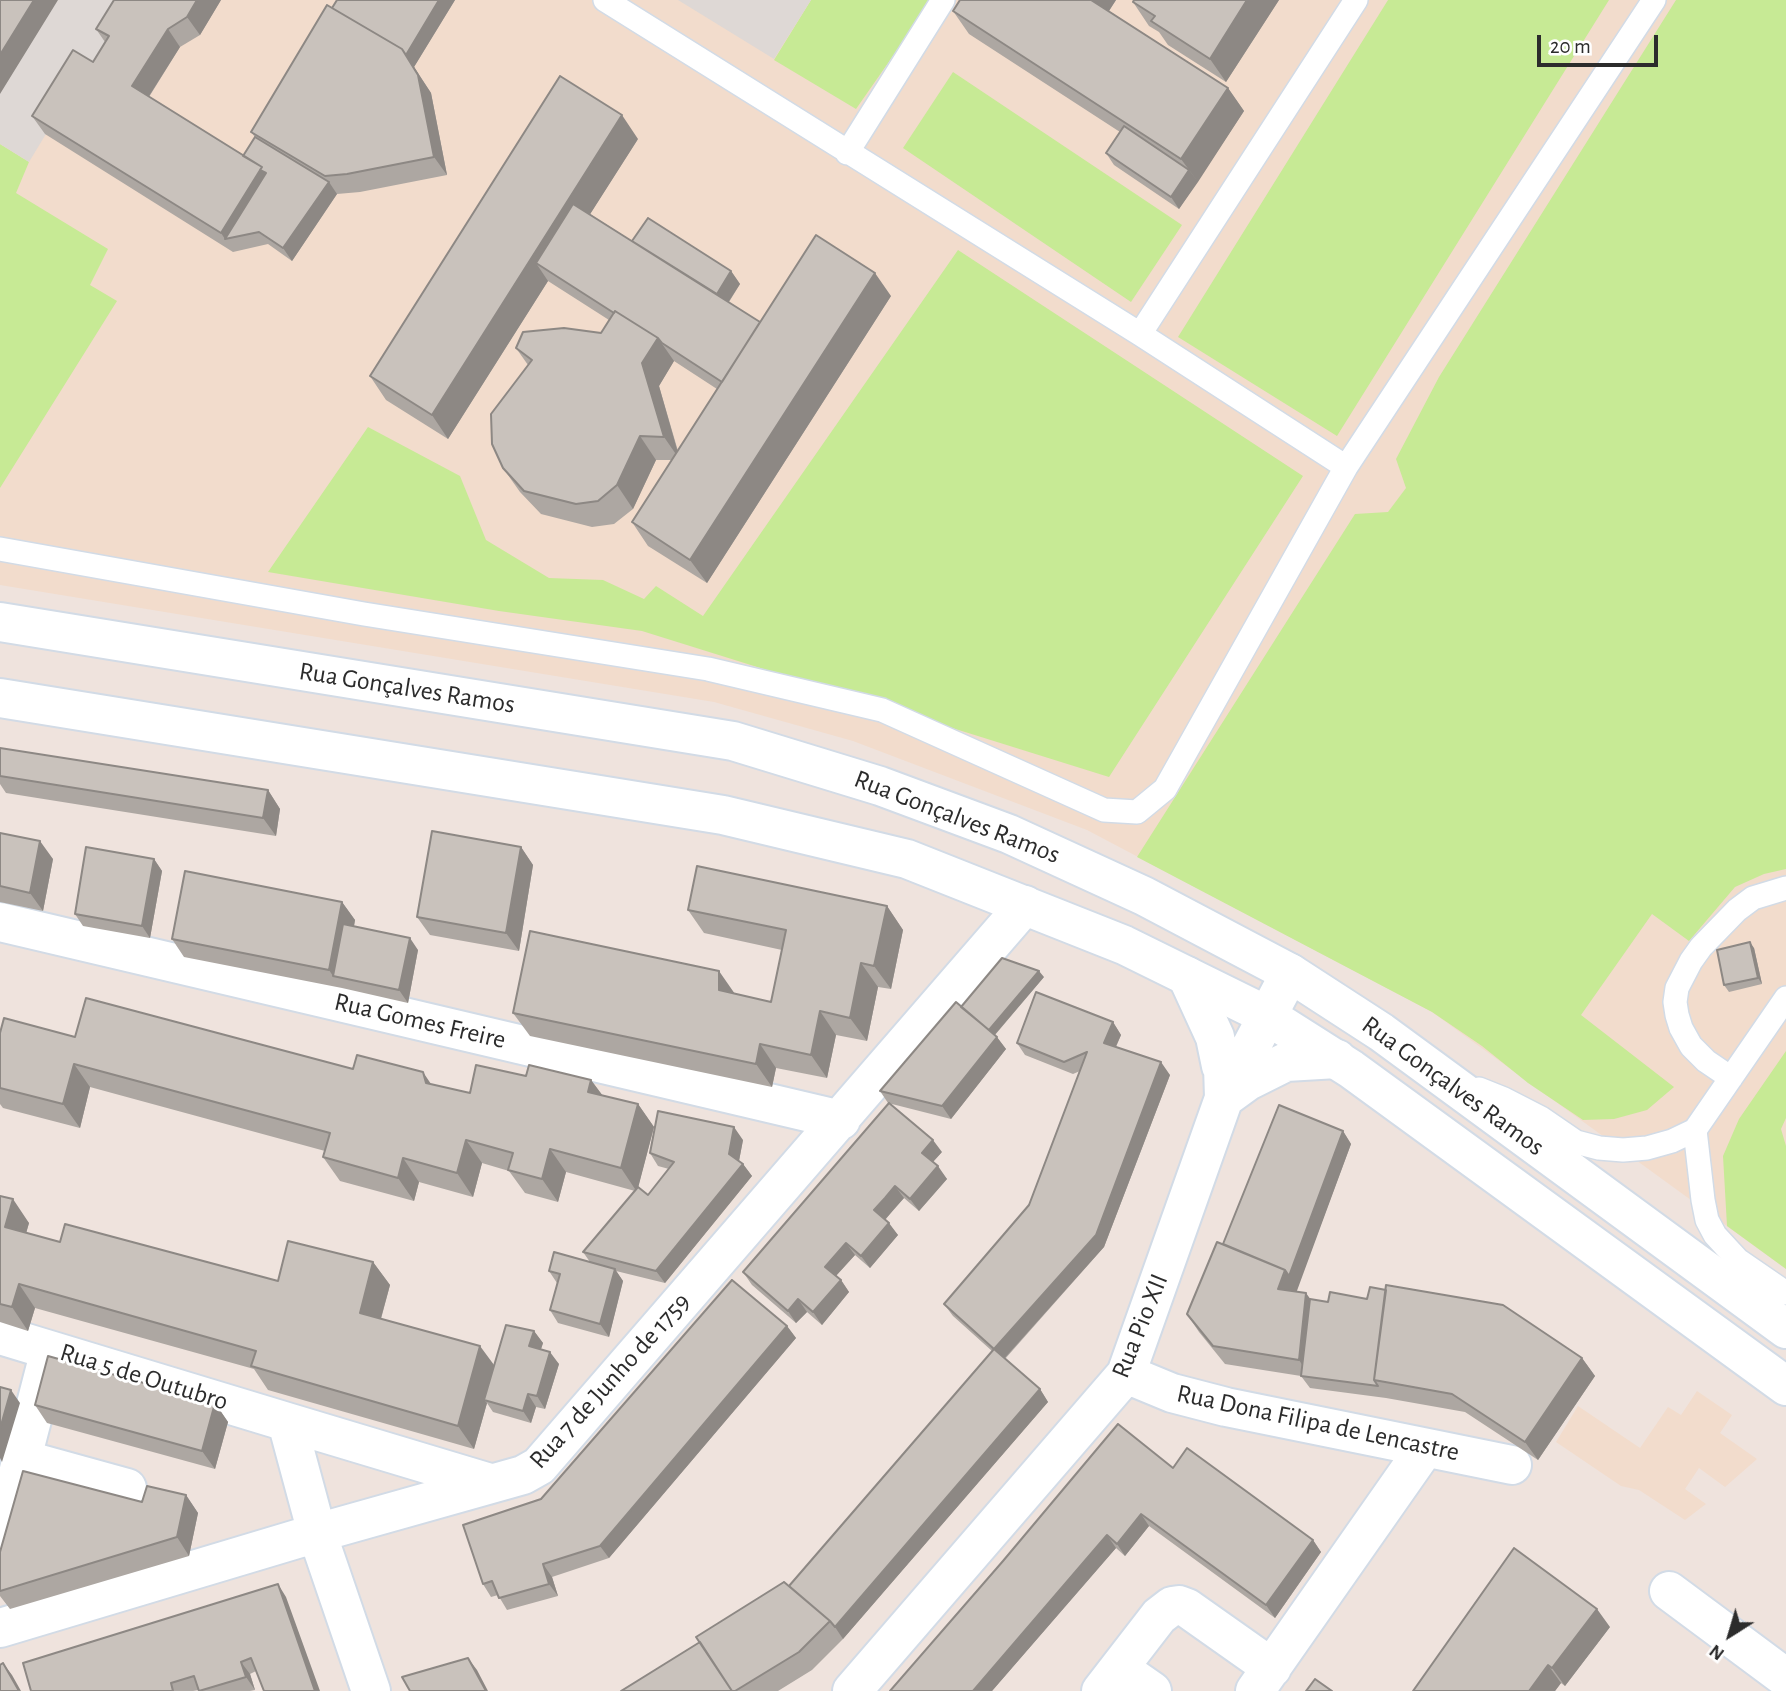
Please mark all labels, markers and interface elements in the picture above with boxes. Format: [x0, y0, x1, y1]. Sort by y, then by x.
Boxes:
scale bar [1541, 21, 1662, 65]
text: 20 m [1550, 36, 1591, 57]
street label: Rua Gonçalves Ramos [297, 656, 517, 720]
street label: Rua Gonçalves Ramos [850, 763, 1064, 871]
street label: Rua Gomes Freire [331, 986, 509, 1056]
street label: Rua Gonçalves Ramos [1356, 1009, 1550, 1163]
street label: Rua Pio XII [1105, 1269, 1175, 1383]
street label: Rua 7 de Junho de 1759 [523, 1287, 697, 1475]
street label: Rua 5 de Outubro [56, 1337, 232, 1417]
street label: Rua Dona Filipa de Lencastre [1174, 1378, 1462, 1468]
north arrow [1695, 1600, 1765, 1670]
text: N [1706, 1641, 1728, 1664]

